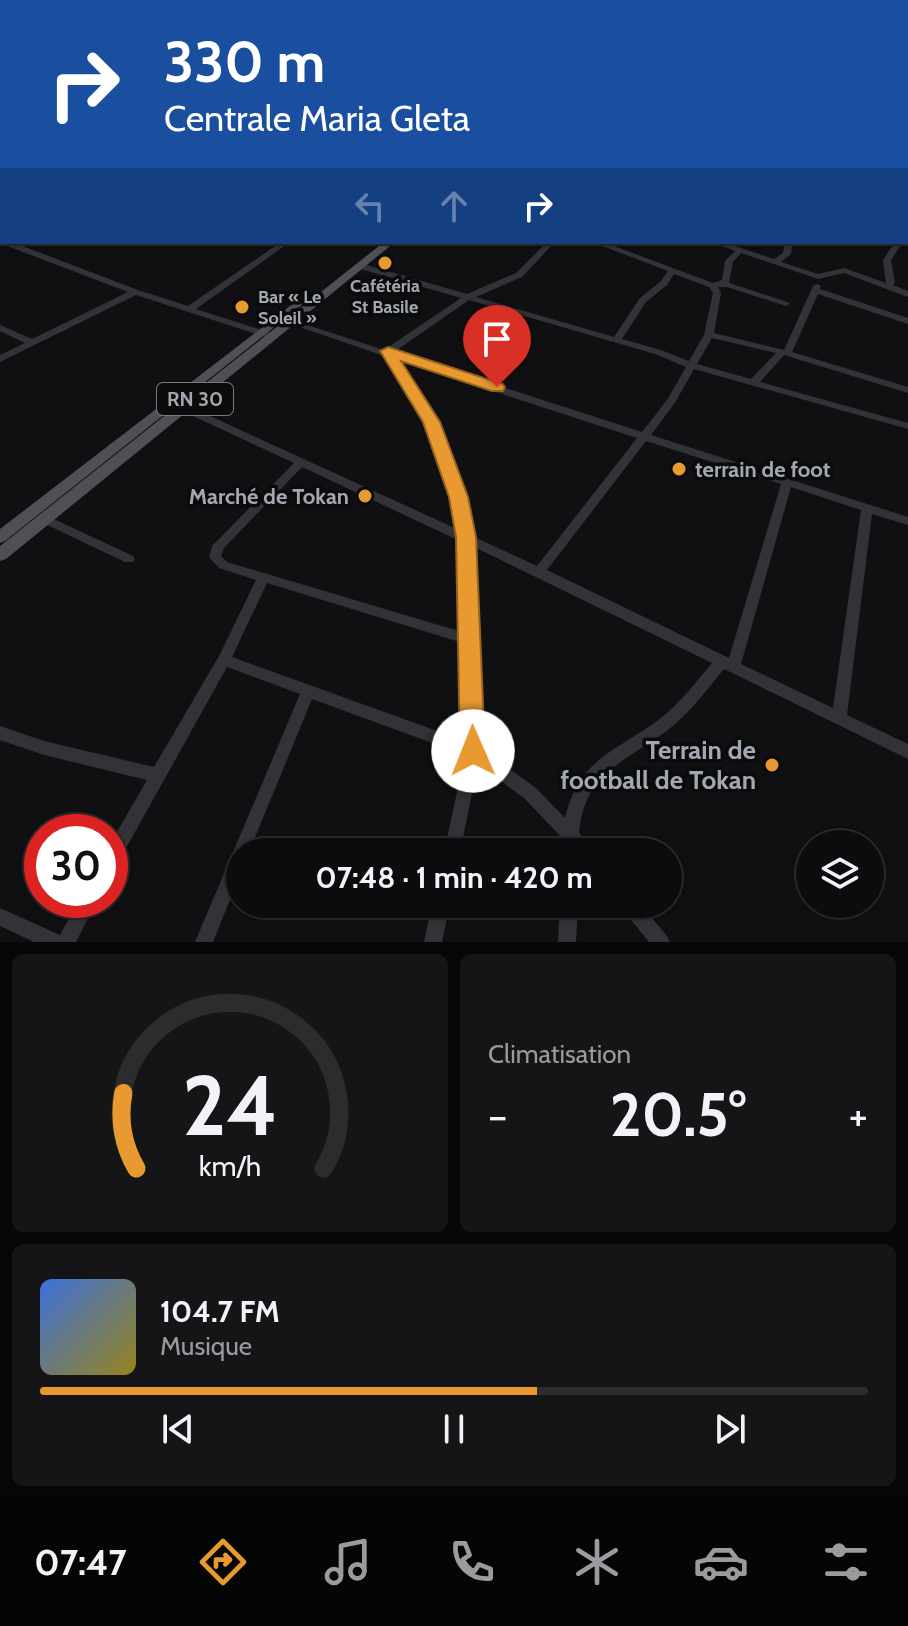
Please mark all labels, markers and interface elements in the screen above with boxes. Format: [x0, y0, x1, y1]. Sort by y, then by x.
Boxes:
text: 330 m [164, 28, 325, 96]
icon: right [32, 32, 136, 136]
text: Centrale Maria Gleta [164, 96, 470, 140]
icon: left [348, 184, 392, 228]
icon: ahead [432, 184, 476, 228]
icon: right [516, 184, 560, 228]
marker: Cafétéria St Basile [376, 254, 394, 272]
place label: Cafétéria St Basile [350, 275, 420, 318]
place label: Bar « Le Soleil » [258, 286, 321, 329]
marker: Bar « Le Soleil » [233, 298, 251, 316]
pin [463, 305, 531, 387]
icon: arrive [475, 317, 519, 361]
road number: RN 30 [157, 383, 233, 415]
place label: terrain de foot [695, 456, 831, 483]
marker: terrain de foot [670, 460, 688, 478]
place label: Marché de Tokan [189, 483, 349, 510]
marker: Marché de Tokan [356, 487, 374, 505]
position arrow [431, 709, 515, 793]
place label: Terrain de football de Tokan [560, 734, 756, 796]
marker: Terrain de football de Tokan [763, 756, 781, 774]
speed limit sign: 30 [24, 814, 128, 918]
map controls [796, 830, 884, 918]
button: layers [796, 830, 884, 918]
text: 07:48 · 1 min · 420 m [316, 859, 592, 896]
text: Climatisation [488, 1038, 631, 1070]
text: 24 [182, 1055, 278, 1156]
text: 20.5° [610, 1078, 746, 1151]
text: − [488, 1089, 507, 1142]
text: + [849, 1089, 868, 1142]
text: km/h [199, 1148, 261, 1183]
text: 104.7 FM [160, 1293, 280, 1330]
text: Musique [160, 1330, 252, 1362]
icon: previous [156, 1407, 200, 1451]
icon: pause [432, 1407, 476, 1451]
icon: next [708, 1407, 752, 1451]
icon: directions [195, 1534, 251, 1590]
icon: music [320, 1534, 376, 1590]
icon: phone [444, 1534, 500, 1590]
icon: climate [569, 1534, 625, 1590]
icon: car [693, 1534, 749, 1590]
icon: filters [818, 1534, 874, 1590]
text: 07:47 [34, 1540, 127, 1584]

